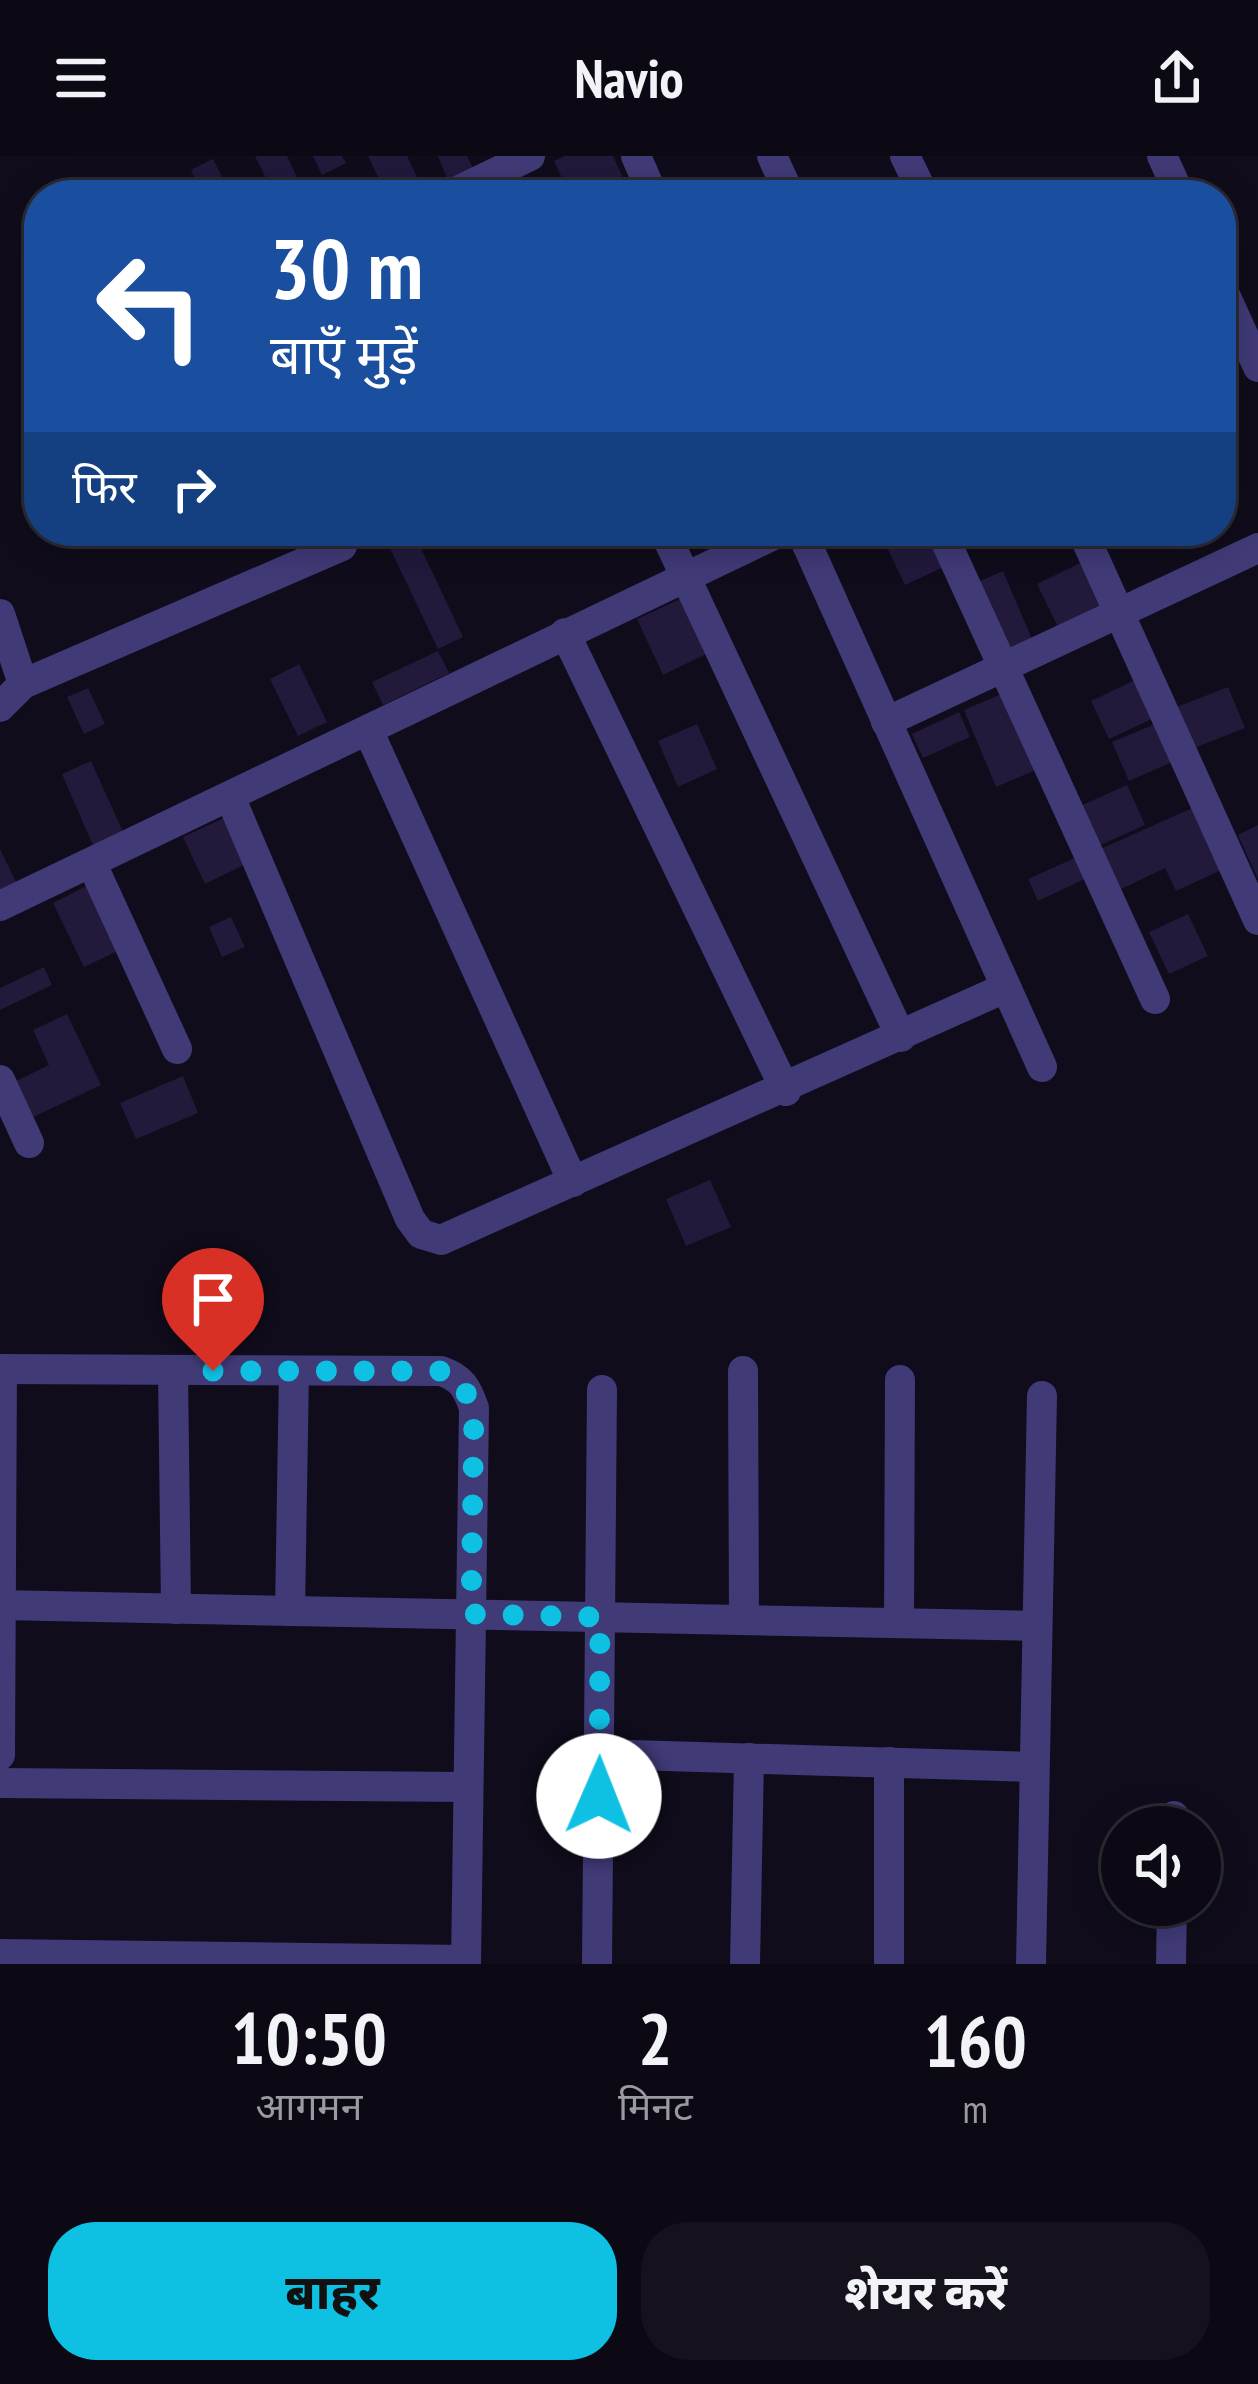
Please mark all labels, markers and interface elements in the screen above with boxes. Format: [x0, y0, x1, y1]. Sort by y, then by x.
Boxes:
text: Navio [574, 43, 684, 113]
icon: menu [48, 45, 114, 111]
icon: share [1144, 45, 1210, 111]
text: 30 m [270, 213, 423, 322]
icon: left [72, 228, 228, 384]
text: बाएँ मुड़ें [270, 319, 417, 389]
icon: right [161, 456, 227, 522]
text: फिर [72, 457, 137, 515]
pin [162, 1248, 264, 1371]
icon: arrive [180, 1266, 246, 1332]
position arrow [536, 1733, 662, 1859]
map controls [1101, 1806, 1221, 1926]
button: sound [1101, 1806, 1221, 1926]
text: 10:50 [231, 1991, 387, 2084]
text: 2 [638, 1991, 672, 2084]
text: 160 [924, 1994, 1027, 2087]
text: आगमन [256, 2080, 362, 2131]
text: मिनट [618, 2080, 693, 2131]
text: m [963, 2083, 988, 2134]
button: बाहर [48, 2222, 617, 2360]
button: शेयर करें [641, 2222, 1210, 2360]

